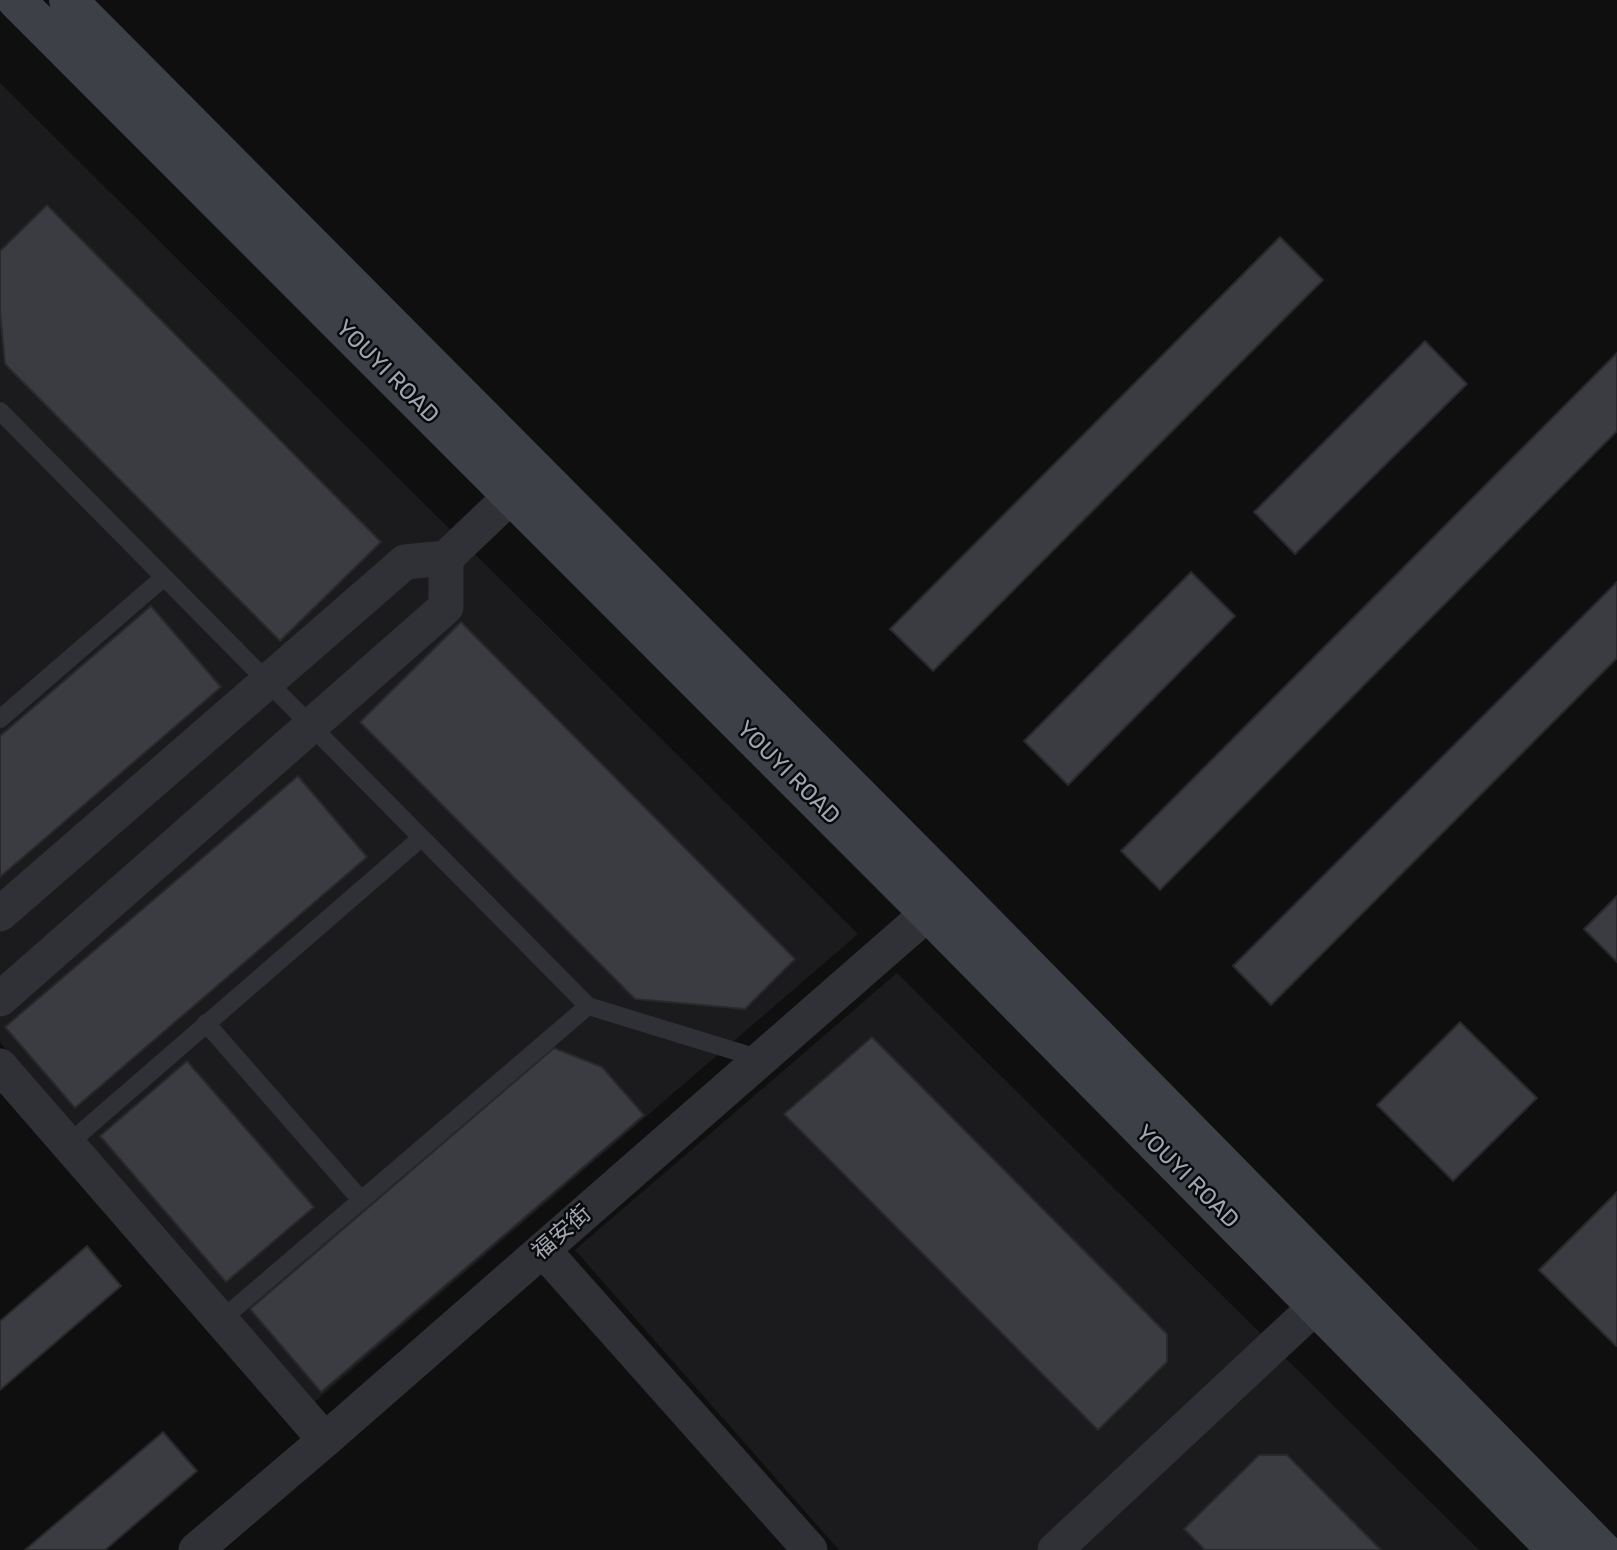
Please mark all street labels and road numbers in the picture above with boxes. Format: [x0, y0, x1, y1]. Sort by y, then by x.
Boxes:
street label: YOUYI ROAD [330, 315, 444, 429]
street label: YOUYI ROAD [731, 716, 845, 830]
street label: YOUYI ROAD [1130, 1120, 1244, 1234]
street label: 福安街 [527, 1200, 597, 1266]

